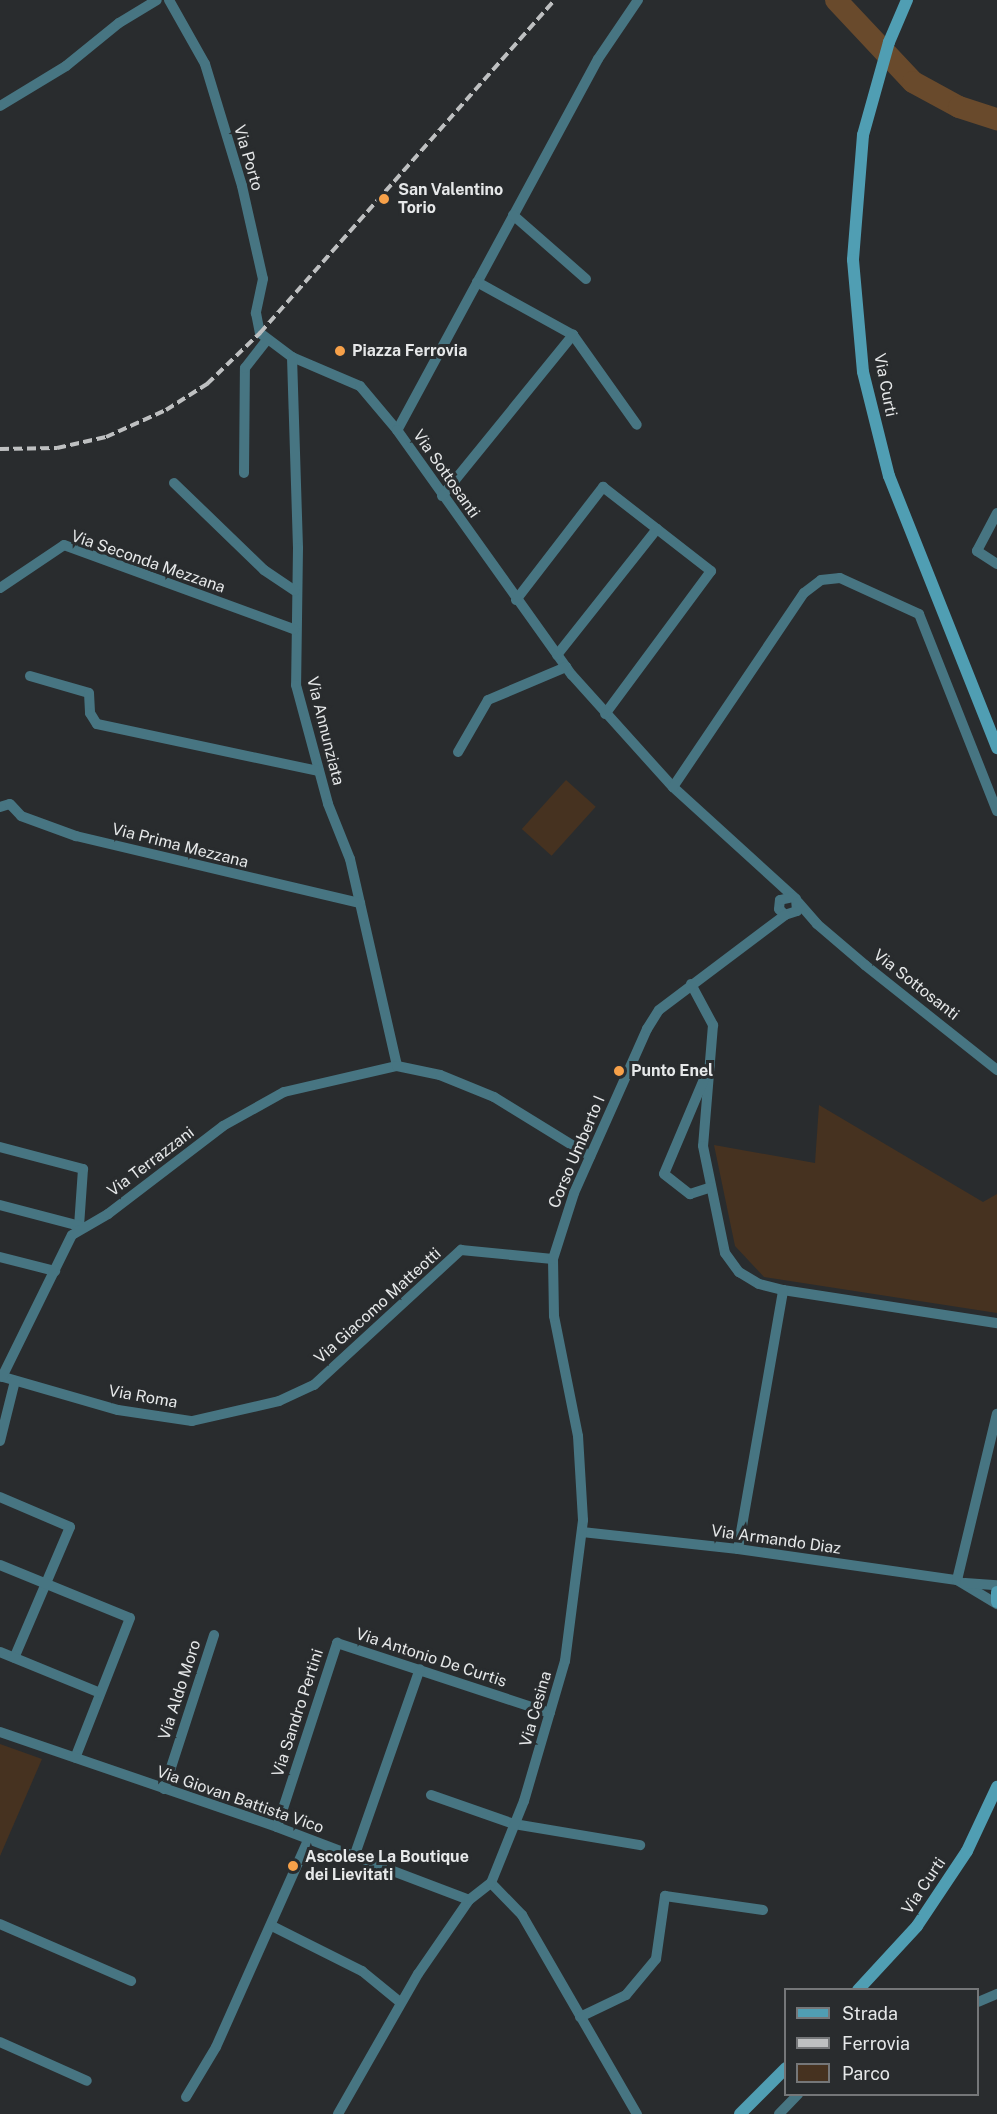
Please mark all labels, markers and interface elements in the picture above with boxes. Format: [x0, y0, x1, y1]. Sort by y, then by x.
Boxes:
street label: Via Porto [229, 123, 267, 193]
place label: San Valentino Torio [398, 180, 503, 218]
marker: San Valentino Torio [375, 190, 393, 208]
place label: Piazza Ferrovia [352, 341, 467, 361]
marker: Piazza Ferrovia [333, 344, 347, 358]
street label: Via Curti [869, 352, 901, 418]
street label: Via Sottosanti [409, 426, 483, 522]
street label: Via Seconda Mezzana [68, 527, 228, 597]
street label: Via Annunziata [302, 675, 348, 787]
street label: Via Prima Mezzana [110, 820, 250, 872]
street label: Via Sottosanti [869, 946, 963, 1024]
place label: Punto Enel [631, 1061, 713, 1081]
marker: Punto Enel [612, 1064, 626, 1078]
street label: Corso Umberto I [545, 1093, 609, 1211]
street label: Via Terrazzani [104, 1123, 198, 1201]
street label: Via Giacomo Matteotti [311, 1244, 445, 1368]
street label: Via Roma [107, 1381, 179, 1413]
street label: Via Armando Diaz [710, 1521, 842, 1559]
street label: Via Antonio De Curtis [353, 1625, 509, 1691]
street label: Via Aldo Moro [155, 1638, 205, 1742]
street label: Via Sandro Pertini [268, 1647, 328, 1779]
street label: Via Cesina [516, 1669, 556, 1749]
street label: Via Giovan Battista Vico [154, 1762, 326, 1838]
place label: Ascolese La Boutique dei Lievitati [305, 1847, 469, 1885]
street label: Via Curti [898, 1854, 950, 1918]
marker: Ascolese La Boutique dei Lievitati [286, 1859, 300, 1873]
legend [784, 1988, 979, 2096]
text: Strada [842, 2003, 898, 2024]
text: Ferrovia [842, 2033, 910, 2054]
text: Parco [842, 2063, 890, 2084]

